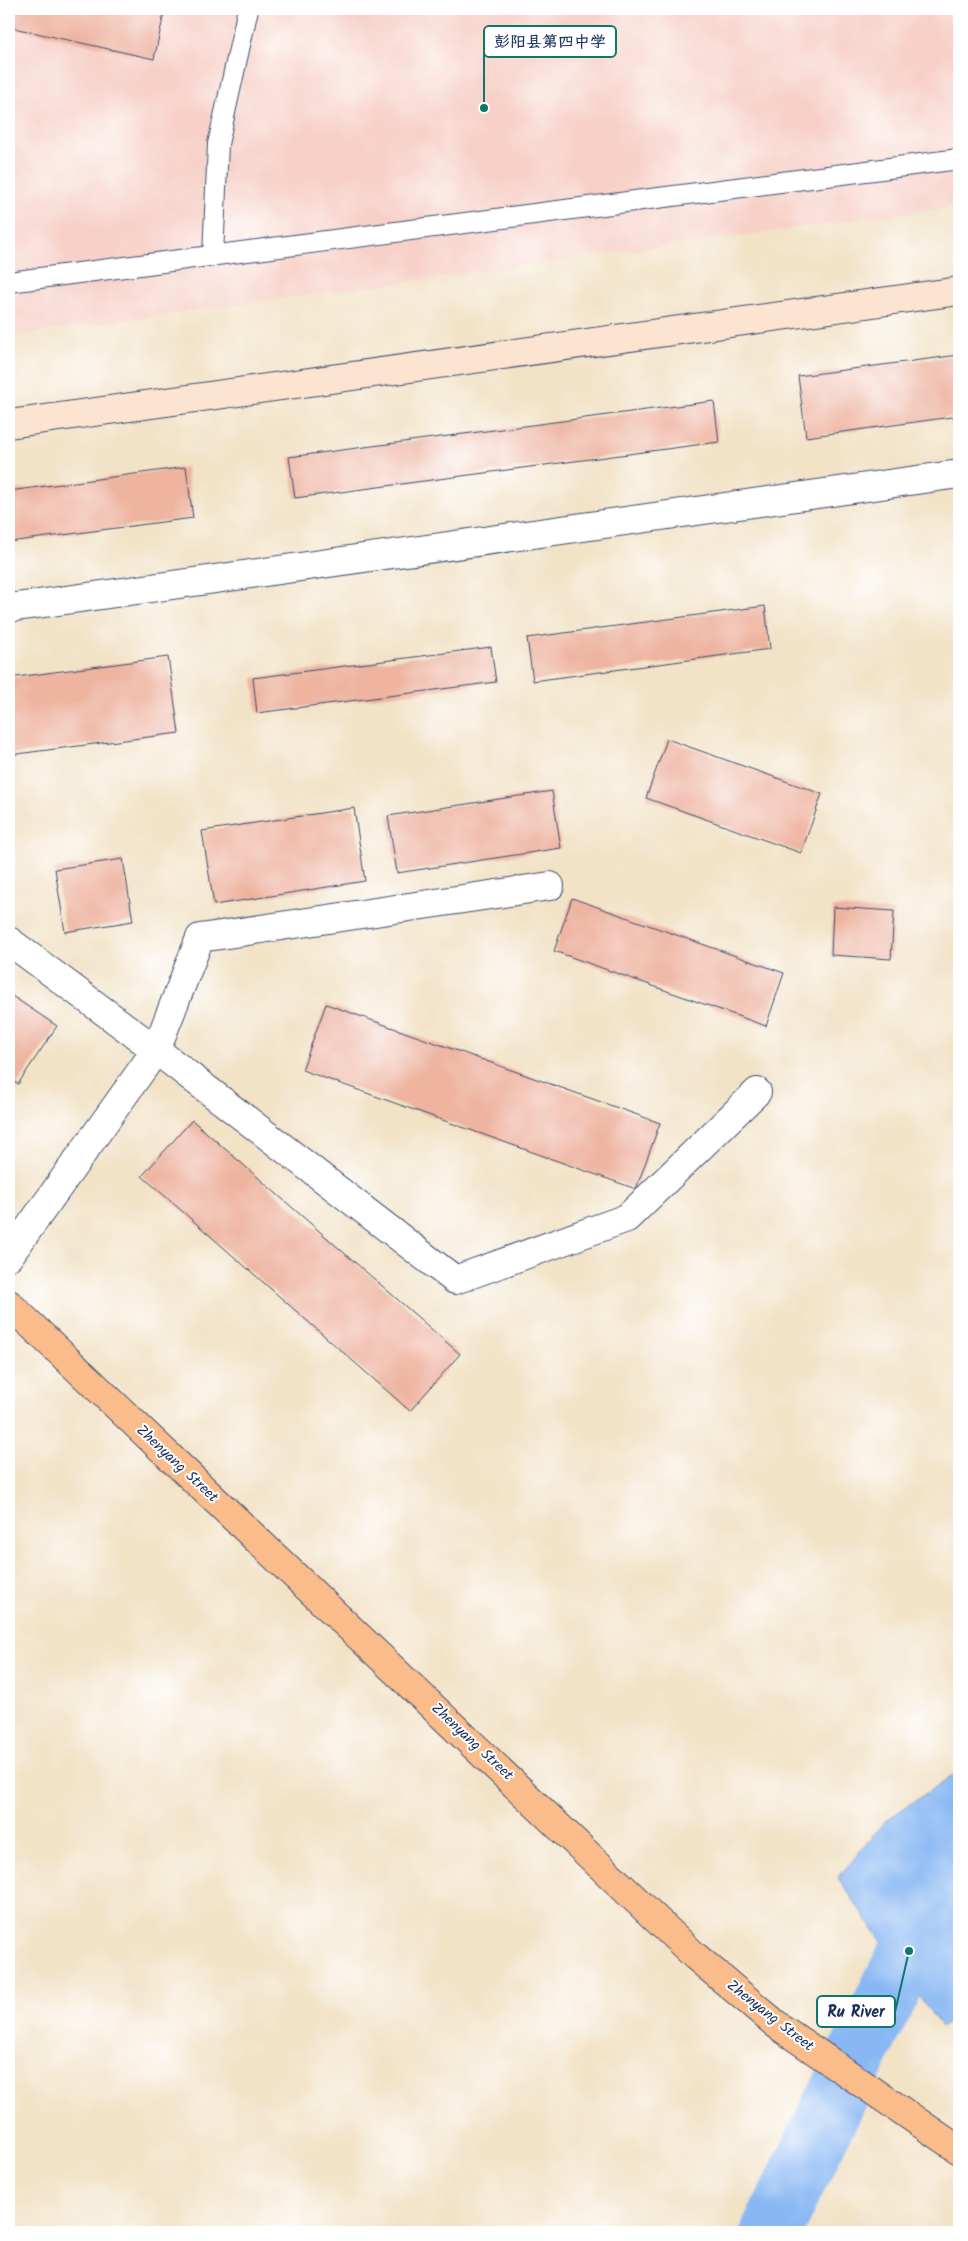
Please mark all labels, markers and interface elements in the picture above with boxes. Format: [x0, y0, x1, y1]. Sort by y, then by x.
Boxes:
callout: 彭阳县第四中学 [484, 26, 616, 57]
text: 彭阳县第四中学 [494, 30, 606, 55]
street label: Zhenyang Street [130, 1419, 224, 1509]
street label: Zhenyang Street [425, 1697, 519, 1787]
street label: Zhenyang Street [721, 1974, 819, 2058]
callout: Ru River [817, 1996, 895, 2027]
text: Ru River [827, 2000, 886, 2025]

